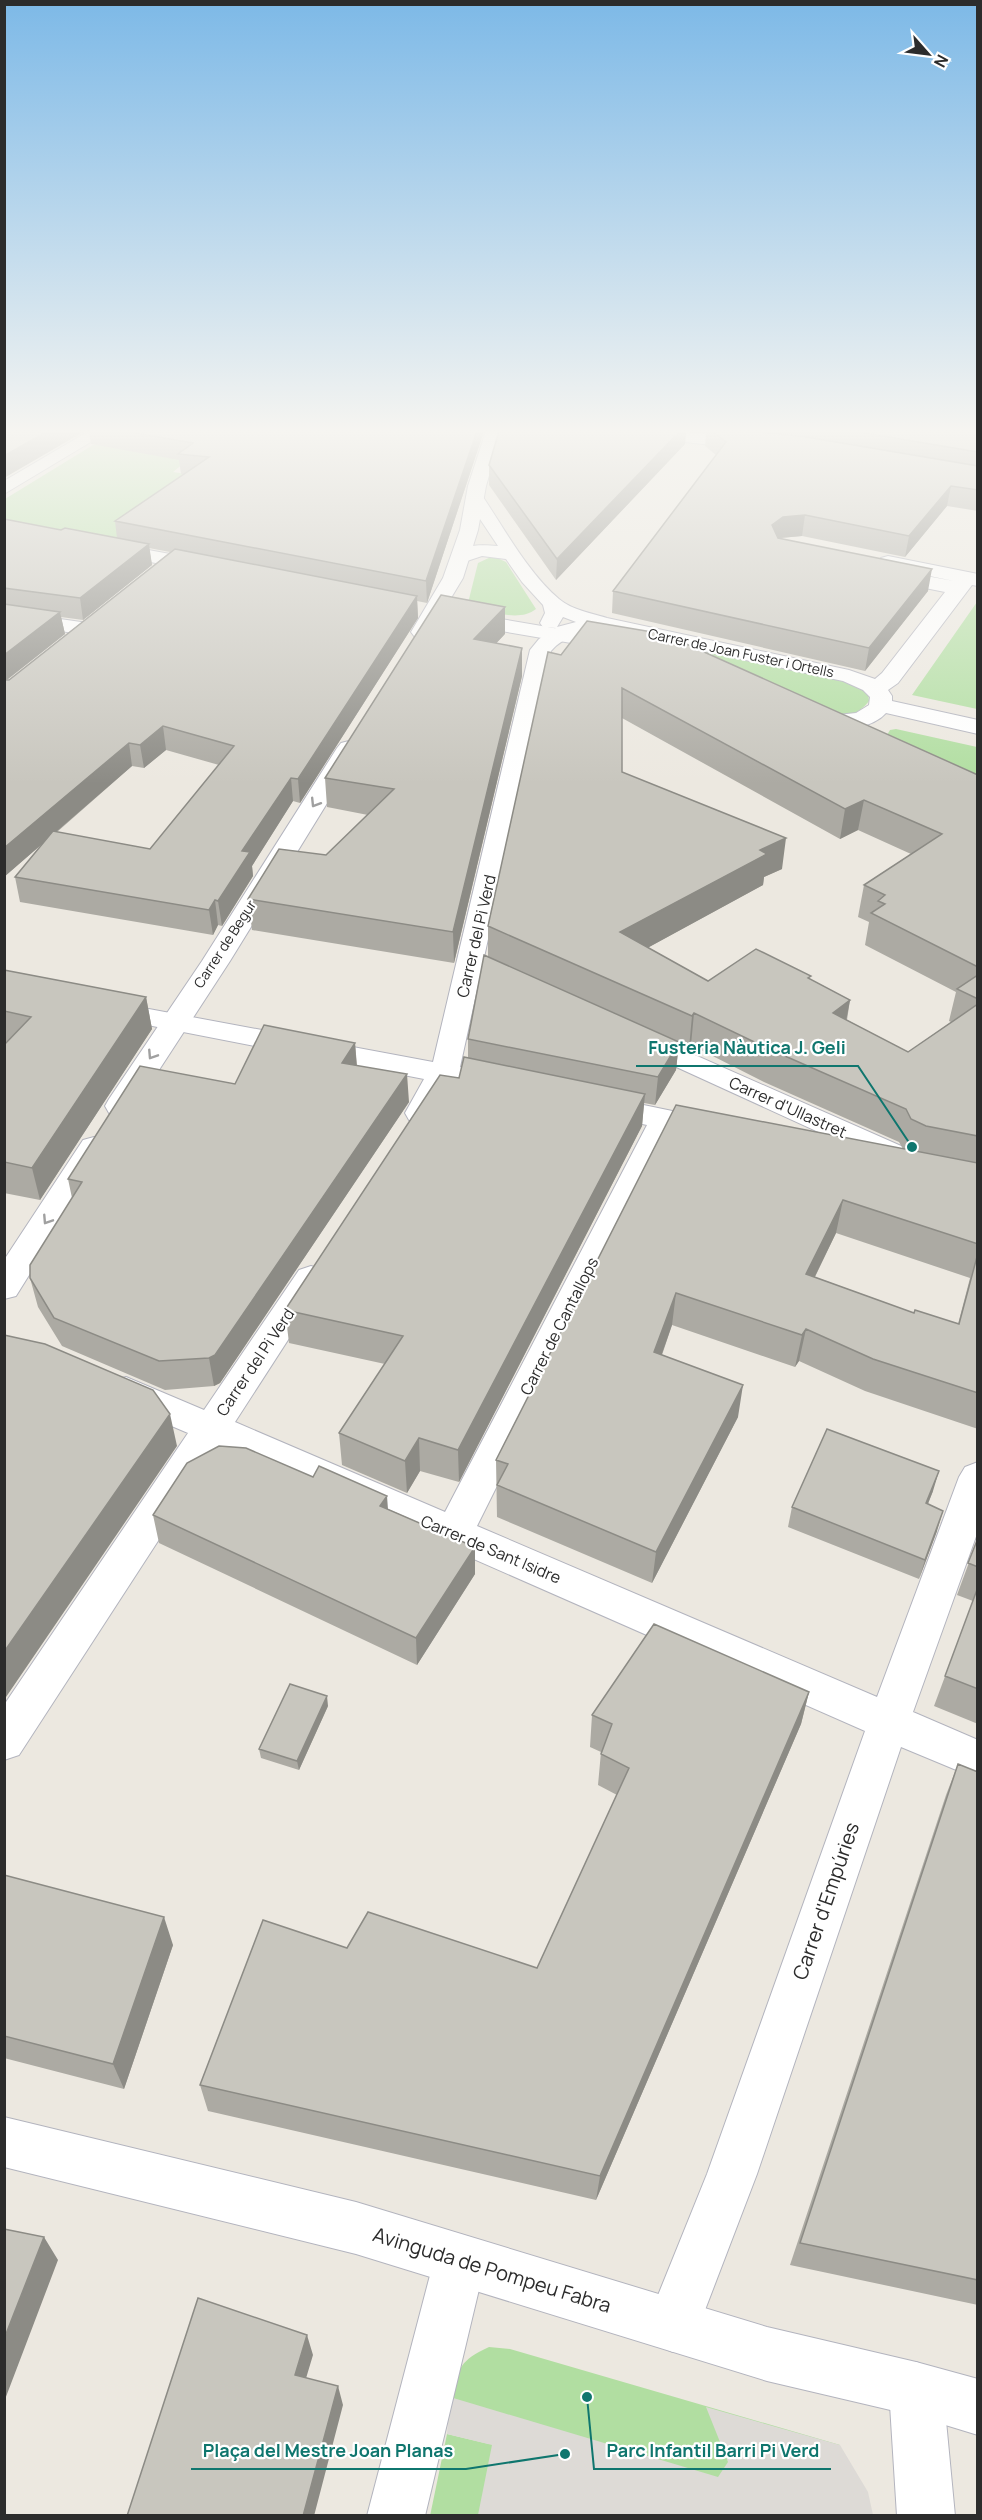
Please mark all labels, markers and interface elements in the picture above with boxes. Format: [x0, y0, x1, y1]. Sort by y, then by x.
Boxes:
north arrow [898, 24, 958, 84]
text: N [929, 51, 954, 71]
street label: Carrer de Joan Fuster i Ortells [646, 624, 836, 681]
one-way arrow [310, 797, 322, 807]
street label: Carrer del Pi Verd [451, 872, 501, 1000]
street label: Carrer de Begur [189, 896, 260, 991]
callout: Fusteria Nàutica J. Geli [636, 1030, 858, 1066]
text: Fusteria Nàutica J. Geli [648, 1035, 846, 1059]
one-way arrow [148, 1049, 160, 1059]
street label: Carrer d'Ullastret [726, 1071, 850, 1143]
one-way arrow [44, 1213, 55, 1224]
street label: Carrer de Cantallops [515, 1253, 603, 1399]
street label: Carrer del Pi Verd [211, 1304, 299, 1420]
street label: Carrer de Sant Isidre [418, 1510, 564, 1588]
street label: Carrer d'Empúries [786, 1819, 865, 1983]
street label: Avinguda de Pompeu Fabra [370, 2220, 614, 2319]
callout: Plaça del Mestre Joan Planas [191, 2433, 466, 2469]
callout: Parc Infantil Barri Pi Verd [594, 2433, 831, 2469]
text: Plaça del Mestre Joan Planas [203, 2438, 454, 2462]
text: Parc Infantil Barri Pi Verd [607, 2438, 819, 2462]

